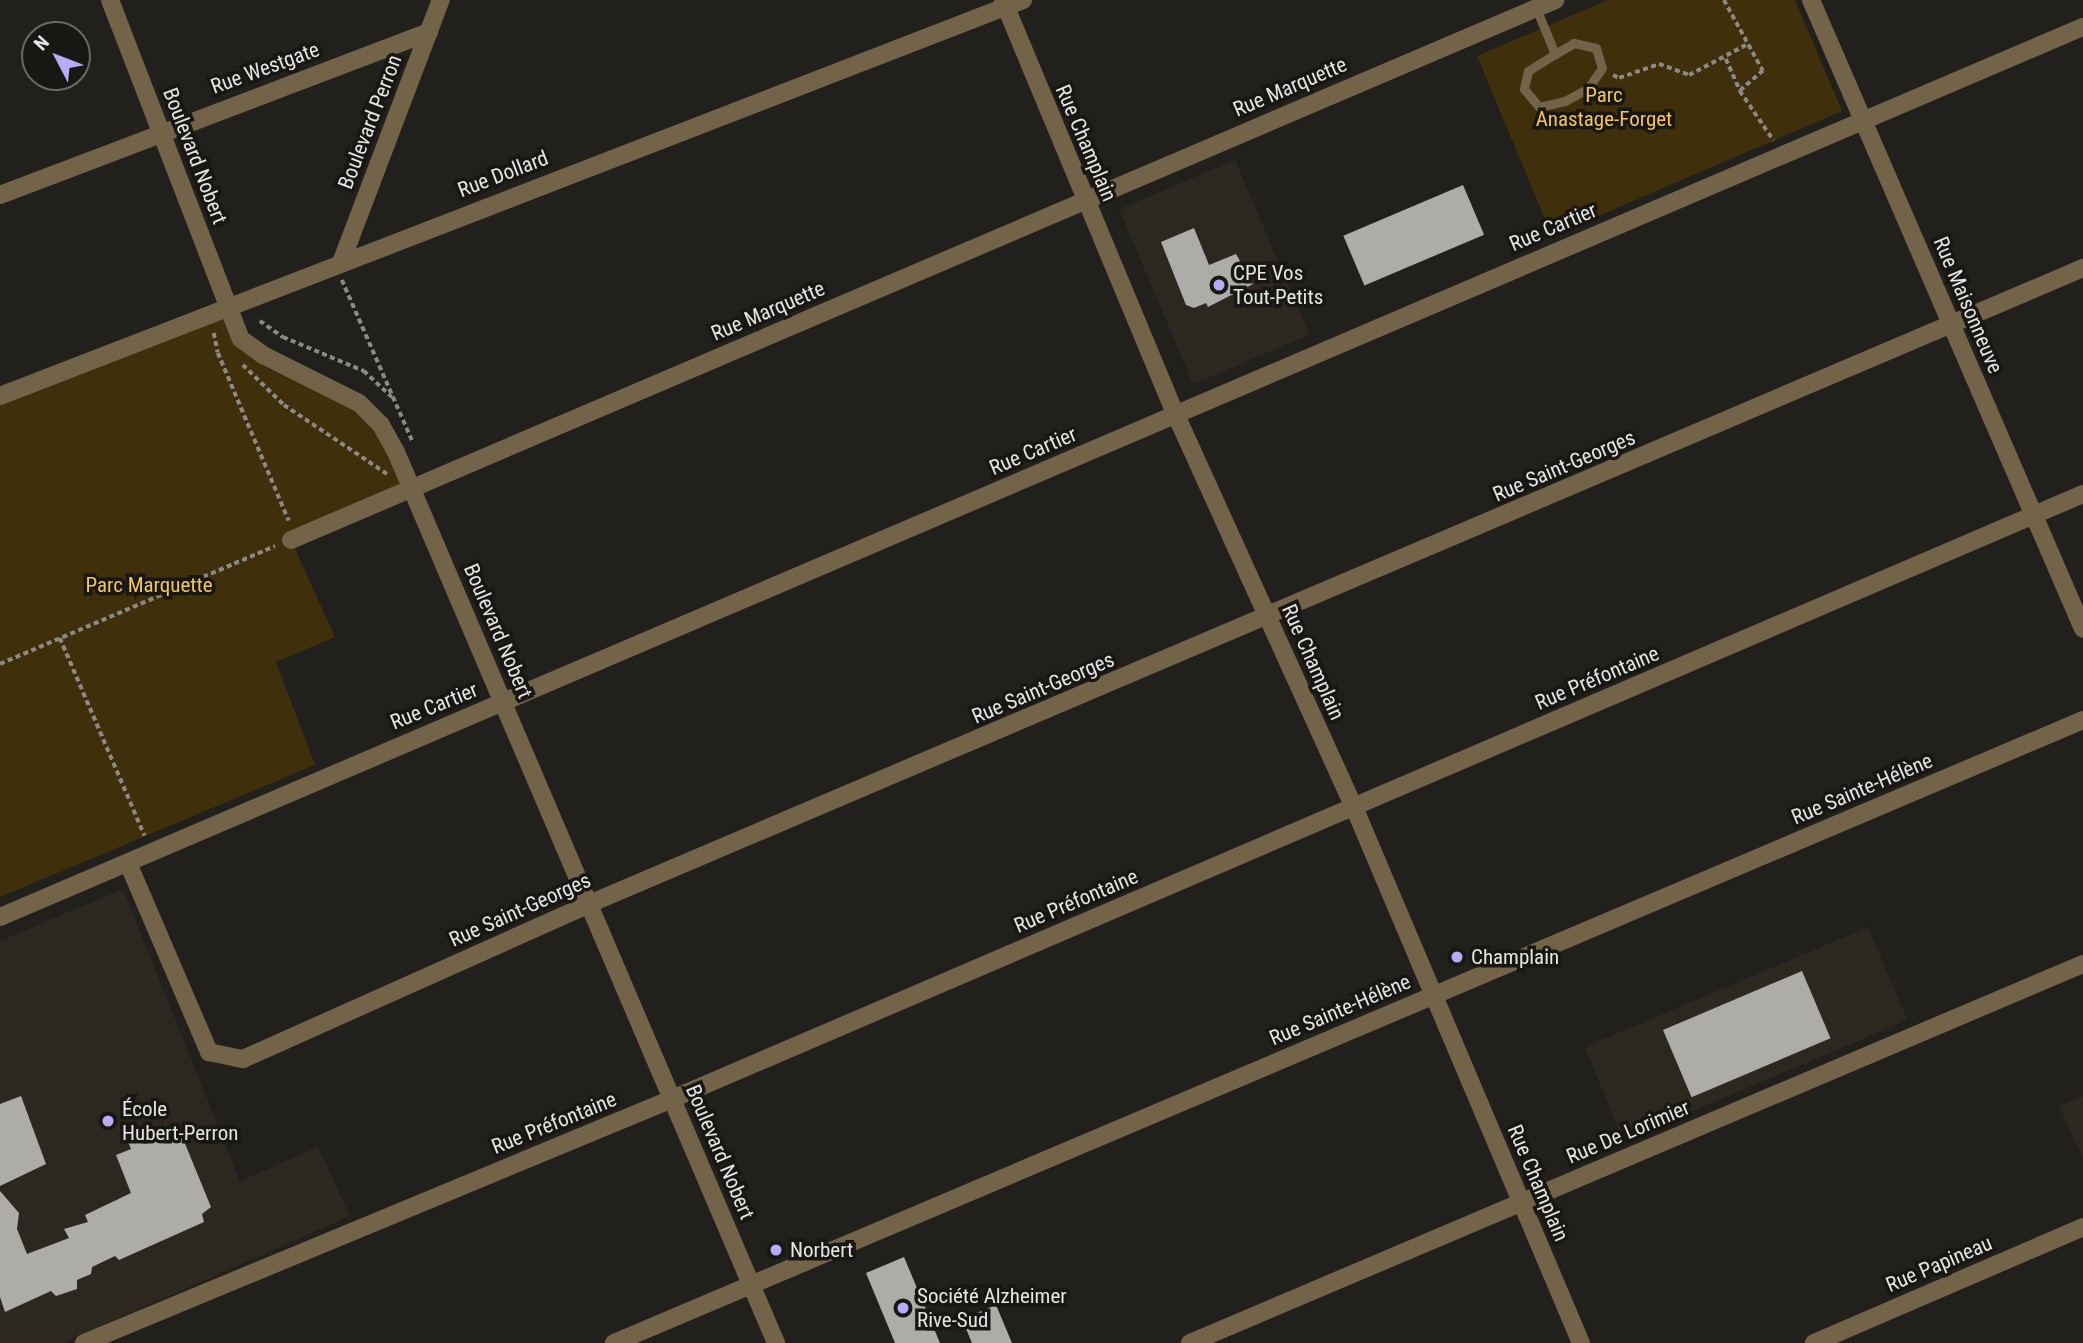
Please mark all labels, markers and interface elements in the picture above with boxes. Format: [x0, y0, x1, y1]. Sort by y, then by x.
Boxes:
north arrow [21, 21, 91, 91]
text: N [29, 31, 54, 55]
street label: Rue Westgate [207, 37, 323, 99]
street label: Boulevard Perron [333, 51, 407, 193]
street label: Rue Marquette [1229, 52, 1351, 122]
street label: Rue Champlain [1050, 81, 1122, 205]
park label: Parc Anastage-Forget [1536, 82, 1672, 132]
street label: Boulevard Nobert [157, 84, 233, 228]
street label: Rue Dollard [454, 145, 552, 203]
street label: Rue Cartier [1506, 197, 1600, 257]
street label: Rue Maisonneuve [1928, 233, 2008, 377]
place label: CPE Vos Tout-Petits [1233, 260, 1323, 310]
street label: Rue Marquette [707, 276, 829, 346]
marker: CPE Vos Tout-Petits [1211, 277, 1227, 293]
street label: Rue Cartier [986, 421, 1080, 481]
street label: Rue Saint-Georges [1489, 425, 1639, 507]
street label: Boulevard Nobert [458, 560, 538, 702]
park label: Parc Marquette [85, 572, 213, 598]
street label: Rue Champlain [1276, 600, 1350, 724]
street label: Rue Préfontaine [1531, 641, 1663, 715]
street label: Rue Saint-Georges [968, 647, 1118, 729]
street label: Rue Cartier [387, 677, 481, 735]
street label: Rue Sainte-Hélène [1788, 748, 1936, 830]
street label: Rue Préfontaine [1010, 864, 1142, 938]
street label: Rue Saint-Georges [445, 868, 595, 952]
place label: Champlain [1471, 944, 1559, 970]
marker: Champlain [1449, 949, 1465, 965]
street label: Rue Sainte-Hélène [1266, 969, 1414, 1051]
street label: Boulevard Nobert [680, 1081, 760, 1223]
street label: Rue Préfontaine [488, 1087, 620, 1159]
street label: Rue De Lorimier [1563, 1095, 1693, 1169]
place label: École Hubert-Perron [122, 1096, 238, 1146]
marker: École Hubert-Perron [100, 1113, 116, 1129]
street label: Rue Champlain [1502, 1121, 1574, 1245]
street label: Rue Papineau [1882, 1230, 1996, 1298]
place label: Norbert [790, 1237, 853, 1263]
marker: Norbert [768, 1242, 784, 1258]
place label: Société Alzheimer Rive-Sud [917, 1283, 1067, 1333]
marker: Société Alzheimer Rive-Sud [895, 1300, 911, 1316]

